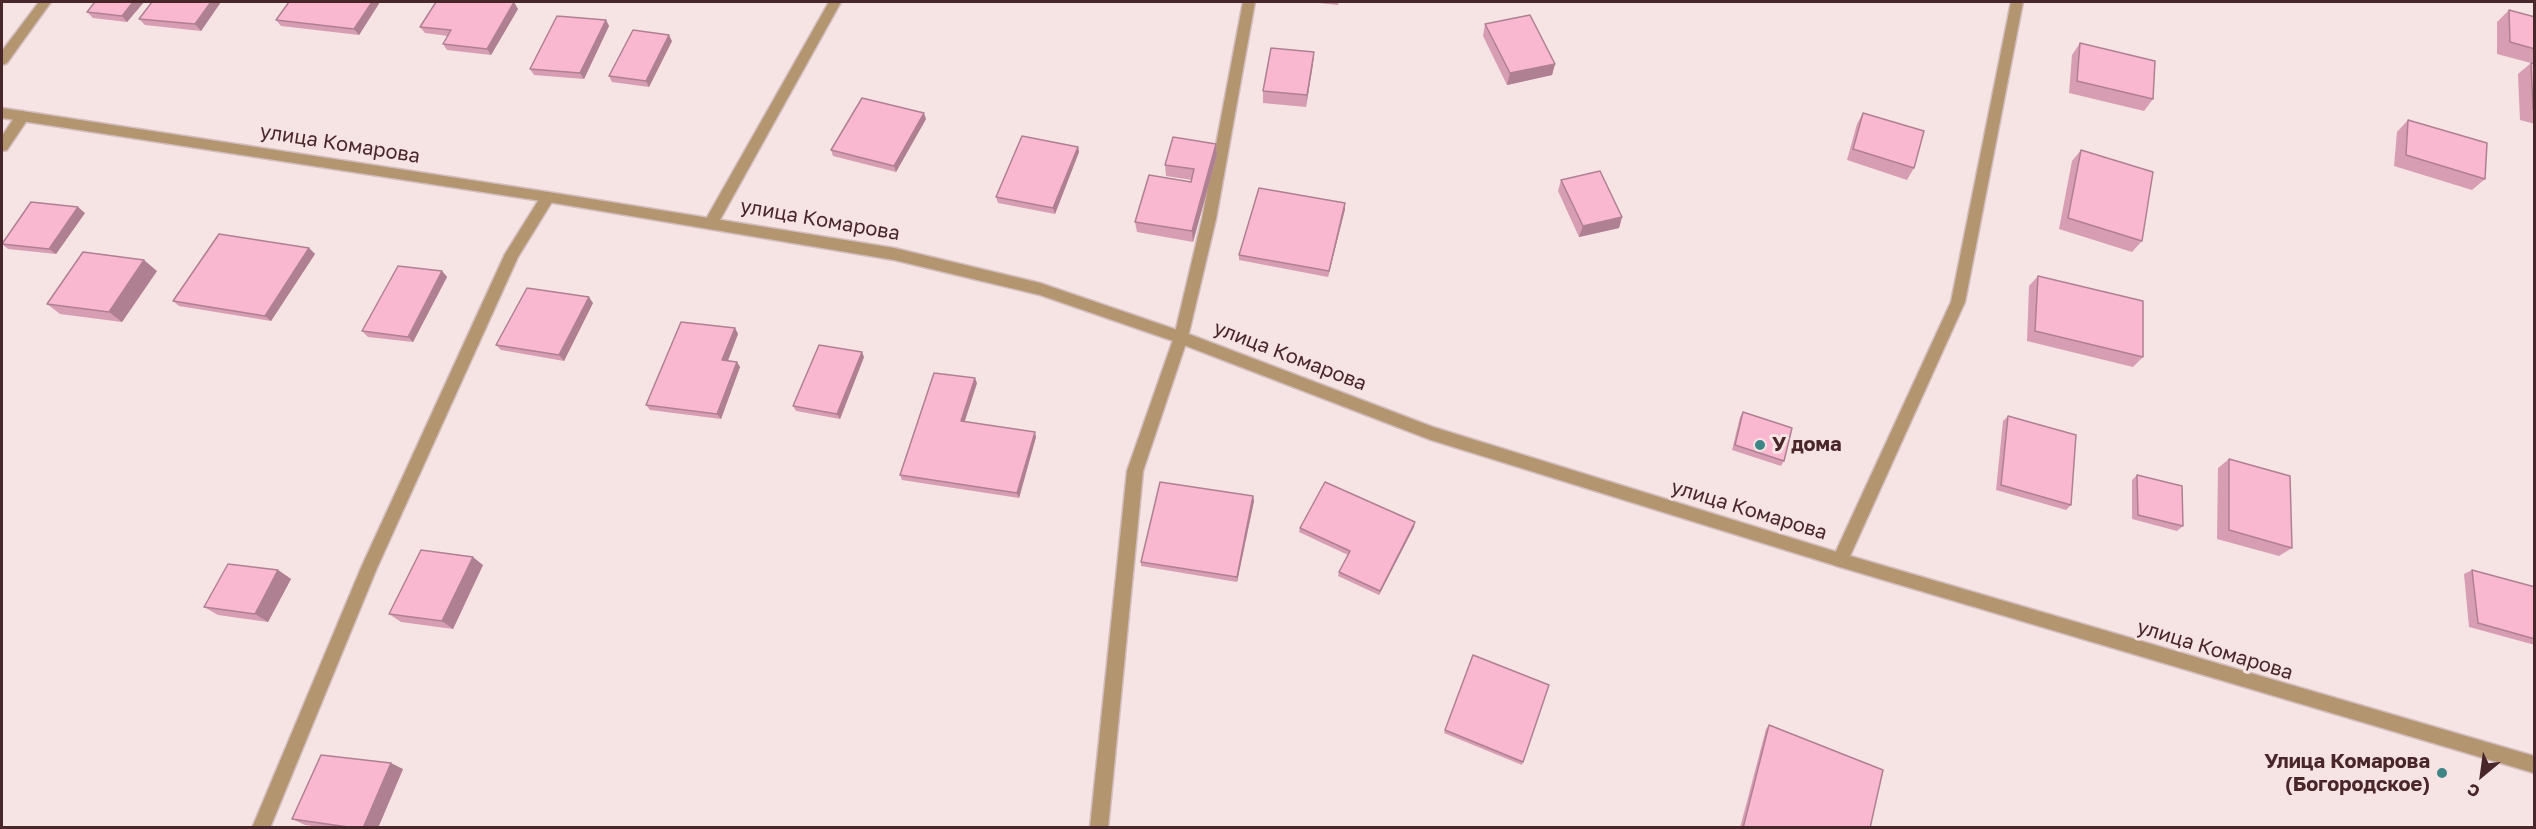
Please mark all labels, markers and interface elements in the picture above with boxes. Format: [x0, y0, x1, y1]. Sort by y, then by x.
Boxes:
street label: улица Комарова [258, 119, 422, 169]
street label: улица Комарова [738, 194, 902, 246]
street label: улица Комарова [1210, 316, 1370, 396]
place label: У дома [1772, 433, 1842, 457]
marker: У дома [1753, 438, 1767, 452]
street label: улица Комарова [1668, 475, 1830, 545]
street label: улица Комарова [2134, 615, 2296, 685]
north arrow [2452, 745, 2512, 805]
place label: Улица Комарова (Богородское) [2264, 750, 2430, 797]
marker: Улица Комарова (Богородское) [2435, 766, 2449, 780]
text: С [2463, 779, 2483, 802]

